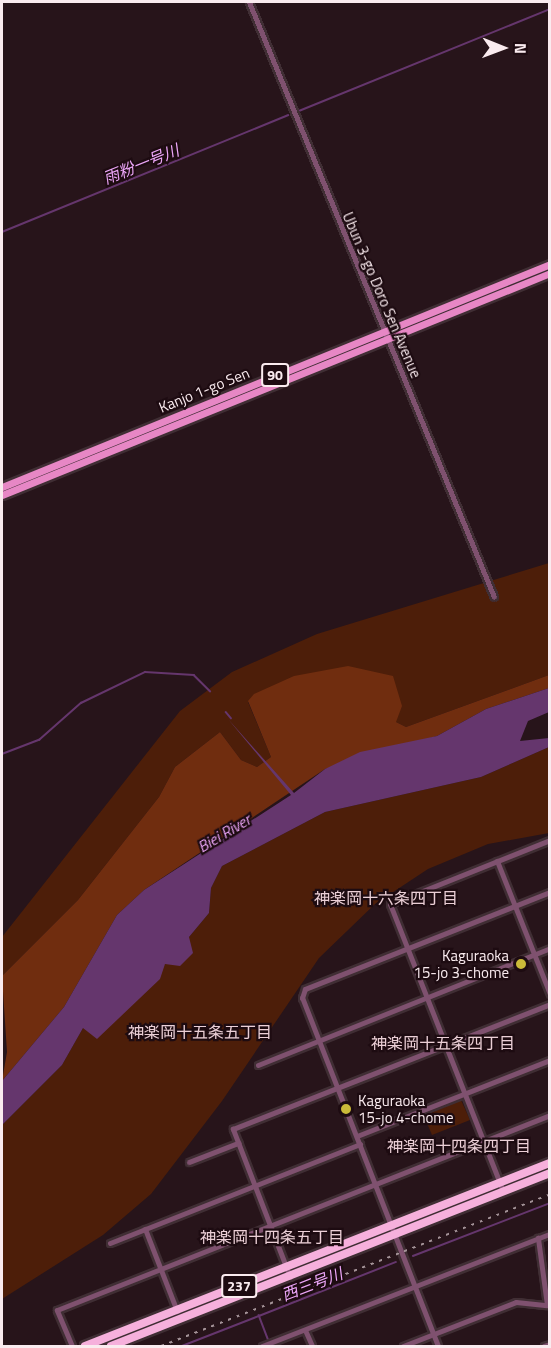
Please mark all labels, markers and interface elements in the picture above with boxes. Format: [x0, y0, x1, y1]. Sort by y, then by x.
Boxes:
north arrow [473, 18, 533, 78]
text: N [509, 43, 533, 54]
water label: 雨粉一号川 [100, 140, 182, 188]
street label: Ubun 3-go Doro Sen Avenue [339, 209, 425, 381]
street label: Kanjo 1-go Sen [156, 364, 252, 416]
road number: 90 [260, 364, 290, 386]
water label: Biei River [194, 810, 254, 856]
district label: 神楽岡十六条四丁目 [314, 888, 458, 908]
place label: Kaguraoka 15-jo 3-chome [414, 946, 509, 981]
marker: Kaguraoka 15-jo 3-chome [514, 957, 528, 971]
district label: 神楽岡十五条五丁目 [128, 1022, 272, 1042]
district label: 神楽岡十五条四丁目 [371, 1033, 515, 1053]
place label: Kaguraoka 15-jo 4-chome [358, 1091, 453, 1126]
marker: Kaguraoka 15-jo 4-chome [339, 1102, 353, 1116]
district label: 神楽岡十四条四丁目 [387, 1136, 531, 1156]
district label: 神楽岡十四条五丁目 [200, 1227, 344, 1247]
water label: 西三号川 [279, 1264, 345, 1304]
road number: 237 [221, 1275, 257, 1297]

